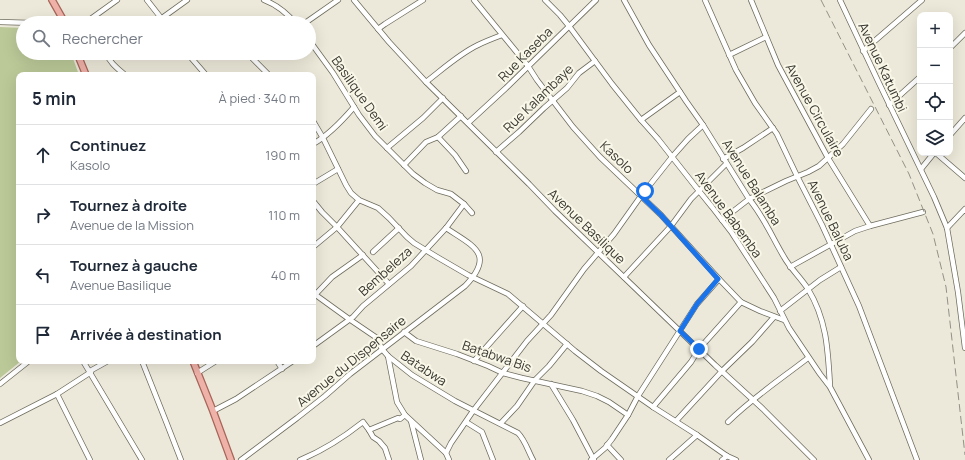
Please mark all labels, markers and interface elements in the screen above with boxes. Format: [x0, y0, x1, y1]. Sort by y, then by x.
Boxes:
map controls [917, 12, 953, 156]
button: + [917, 12, 953, 48]
search box [16, 16, 316, 60]
street label: Avenue Katumbi [854, 19, 912, 115]
street label: Rue Kaseba [494, 23, 556, 85]
icon: search [30, 27, 52, 49]
text: Rechercher [62, 28, 143, 49]
button: − [917, 48, 953, 84]
street label: Basilique Demi [328, 52, 392, 134]
street label: Rue Kalambaye [499, 60, 577, 136]
street label: Avenue Circulaire [782, 60, 848, 160]
button: locate [917, 84, 953, 120]
text: 5 min [32, 87, 76, 110]
text: À pied · 340 m [219, 89, 300, 107]
button: layers [917, 120, 953, 156]
text: Continuez [70, 135, 146, 156]
street label: Avenue Balamba [718, 135, 786, 229]
street label: Kasolo [596, 137, 638, 178]
icon: ahead [32, 144, 54, 166]
text: 190 m [265, 146, 300, 164]
text: Kasolo [70, 156, 110, 174]
street label: Avenue Babemba [691, 167, 767, 261]
street label: Avenue Baluba [804, 177, 858, 263]
route start [636, 182, 654, 200]
street label: Avenue Basilique [544, 184, 630, 268]
text: Tournez à droite [70, 195, 187, 216]
icon: right [32, 204, 54, 226]
text: 110 m [268, 206, 300, 224]
text: Avenue de la Mission [70, 216, 194, 234]
street label: Bembeleza [354, 242, 416, 300]
text: Tournez à gauche [70, 255, 198, 276]
icon: left [32, 264, 54, 286]
text: 40 m [271, 266, 300, 284]
text: Avenue Basilique [70, 276, 171, 294]
street label: Avenue du Dispensaire [293, 311, 410, 411]
icon: arrive [32, 324, 54, 346]
text: Arrivée à destination [70, 324, 222, 345]
street label: Batabwa Bis [460, 336, 534, 376]
route end [690, 340, 708, 358]
street label: Batabwa [397, 346, 451, 390]

